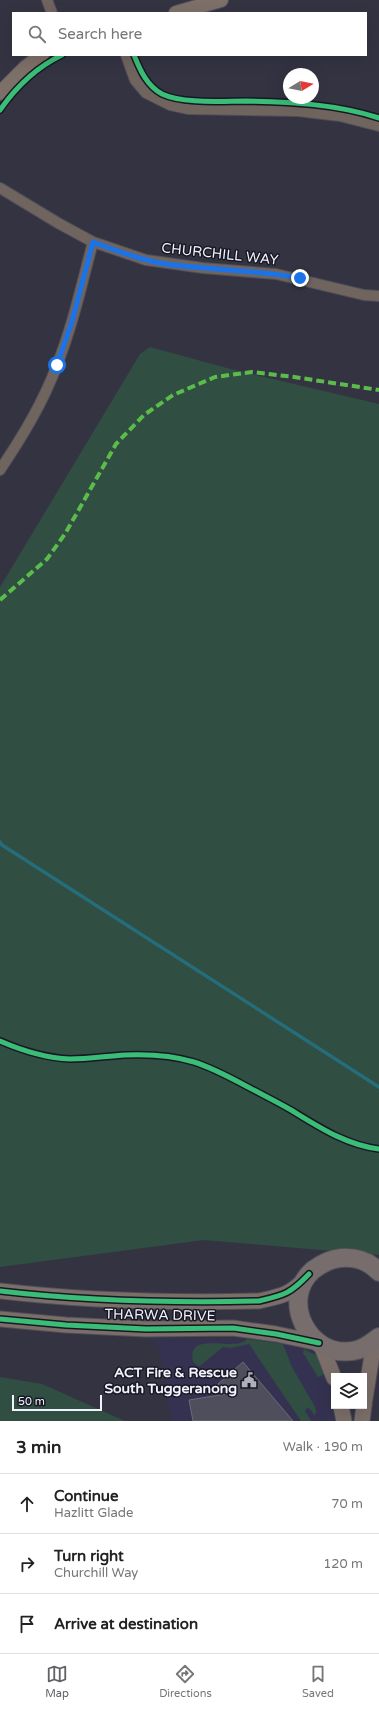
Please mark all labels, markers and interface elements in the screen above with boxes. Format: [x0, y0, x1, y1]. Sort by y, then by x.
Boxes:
search box [12, 12, 367, 56]
icon: search [26, 23, 48, 45]
text: Search here [58, 25, 142, 43]
north arrow [283, 68, 319, 104]
street label: CHURCHILL WAY [161, 239, 279, 269]
route end [291, 269, 309, 287]
route start [48, 356, 66, 374]
street label: THARWA DRIVE [104, 1306, 216, 1324]
place label: ACT Fire & Rescue South Tuggeranong [104, 1364, 237, 1397]
public building icon: ACT Fire & Rescue South Tuggeranong [240, 1371, 258, 1389]
map controls [331, 1373, 367, 1409]
button: layers [331, 1373, 367, 1409]
scale bar [12, 1393, 102, 1412]
text: 50 m [18, 1395, 45, 1408]
text: 3 min [16, 1437, 61, 1458]
text: Walk · 190 m [283, 1439, 363, 1455]
text: Continue [54, 1487, 118, 1505]
icon: ahead [16, 1493, 38, 1515]
text: 70 m [331, 1496, 363, 1512]
text: Hazlitt Glade [54, 1505, 133, 1521]
text: Turn right [54, 1547, 124, 1565]
icon: right [16, 1553, 38, 1575]
text: 120 m [323, 1556, 363, 1572]
text: Churchill Way [54, 1565, 138, 1581]
icon: arrive [16, 1613, 38, 1635]
text: Arrive at destination [54, 1615, 198, 1633]
tab: Map [45, 1663, 69, 1700]
tab: Directions [159, 1663, 212, 1700]
tab: Saved [302, 1663, 334, 1700]

